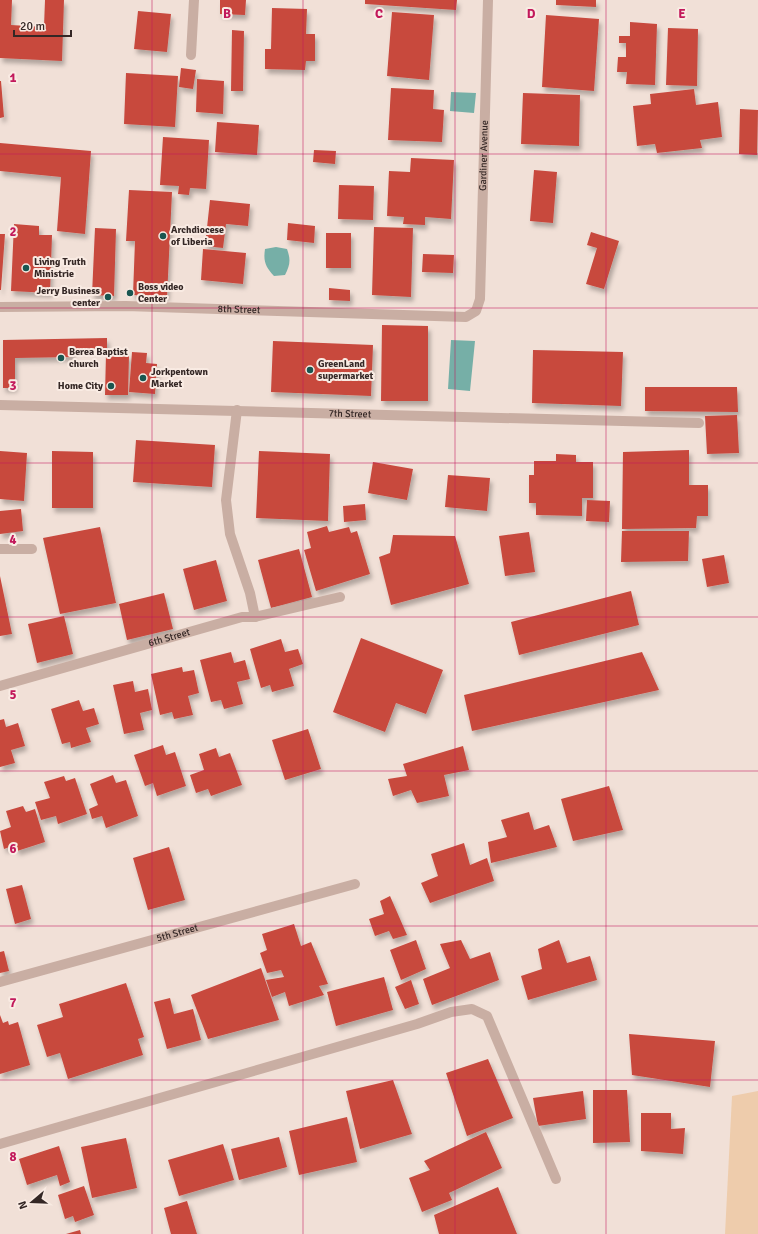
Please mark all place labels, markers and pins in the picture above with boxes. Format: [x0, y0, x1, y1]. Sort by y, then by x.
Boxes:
place label: Archdiocese of Liberia [171, 224, 224, 248]
marker: Archdiocese of Liberia [158, 231, 168, 241]
place label: Living Truth Ministrie [34, 256, 86, 280]
marker: Living Truth Ministrie [21, 263, 31, 273]
place label: Boss video Center [138, 281, 184, 305]
place label: Jerry Business center [36, 285, 101, 309]
marker: Boss video Center [125, 288, 135, 298]
marker: Jerry Business center [103, 292, 113, 302]
place label: Berea Baptist church [69, 346, 128, 370]
marker: Berea Baptist church [56, 353, 66, 363]
place label: GreenLand supermarket [318, 358, 373, 382]
marker: GreenLand supermarket [305, 365, 315, 375]
place label: Jorkpentown Market [151, 366, 208, 390]
marker: Jorkpentown Market [138, 373, 148, 383]
place label: Home City [58, 380, 103, 392]
marker: Home City [106, 381, 116, 391]

